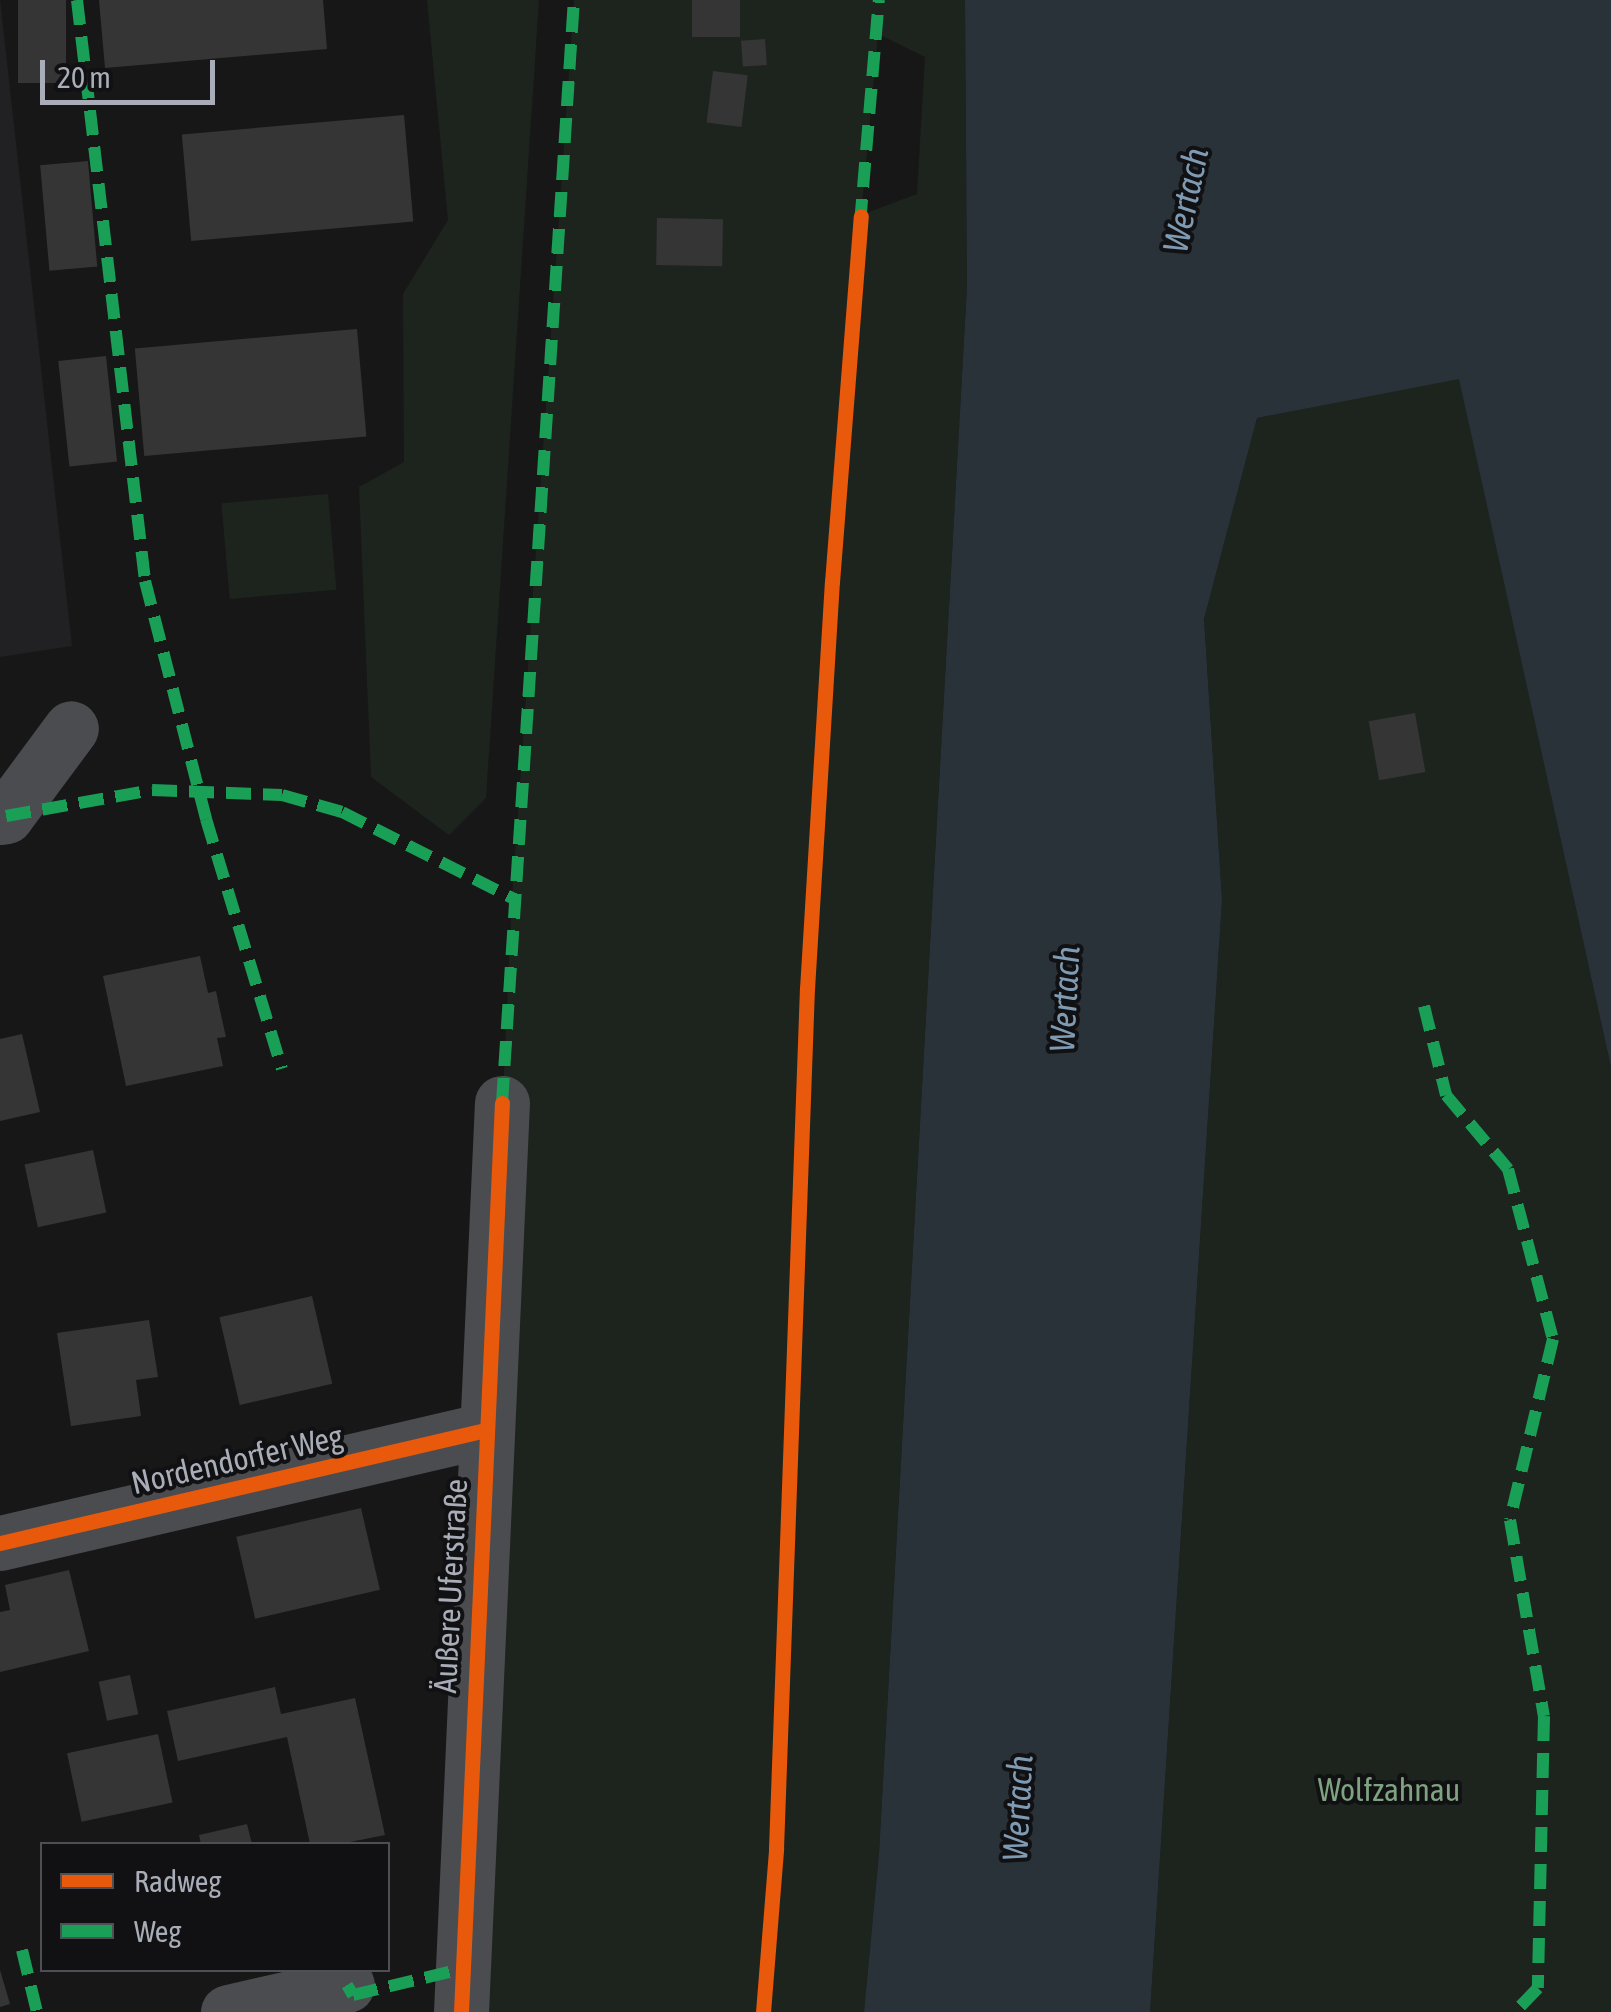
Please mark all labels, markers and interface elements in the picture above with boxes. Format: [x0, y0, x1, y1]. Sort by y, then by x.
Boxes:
scale bar [45, 40, 220, 102]
text: 20 m [57, 60, 111, 94]
water label: Wertach [1153, 144, 1217, 256]
water label: Wertach [1040, 945, 1088, 1053]
street label: Nordendorfer Weg [128, 1417, 346, 1503]
street label: Äußere Uferstraße [426, 1478, 476, 1694]
water label: Wertach [993, 1754, 1041, 1862]
park label: Wolfzahnau [1318, 1771, 1460, 1809]
legend [40, 1842, 390, 1972]
text: Radweg [134, 1864, 221, 1898]
text: Weg [134, 1914, 181, 1948]

